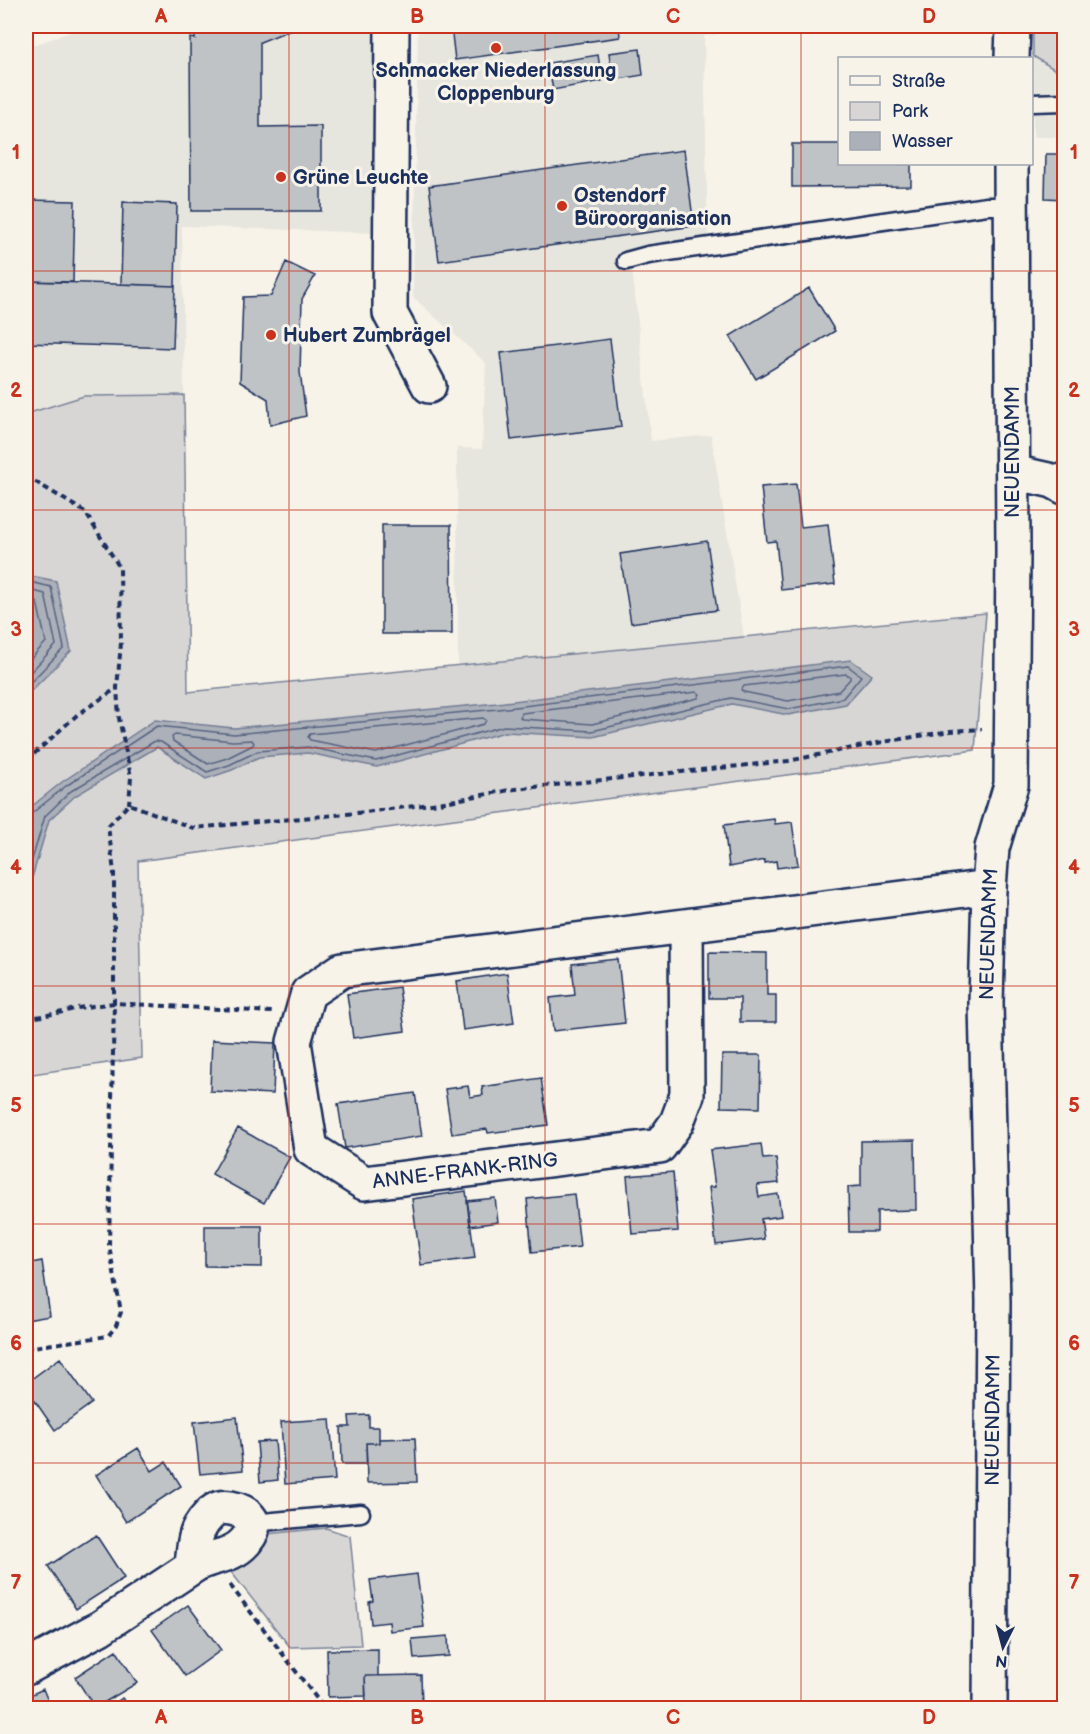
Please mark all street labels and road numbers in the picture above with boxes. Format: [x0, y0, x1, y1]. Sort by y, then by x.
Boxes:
street label: NEUENDAMM [1001, 386, 1025, 518]
street label: NEUENDAMM [975, 867, 1003, 1000]
street label: ANNE-FRANK-RING [371, 1148, 559, 1194]
street label: NEUENDAMM [981, 1354, 1006, 1486]

